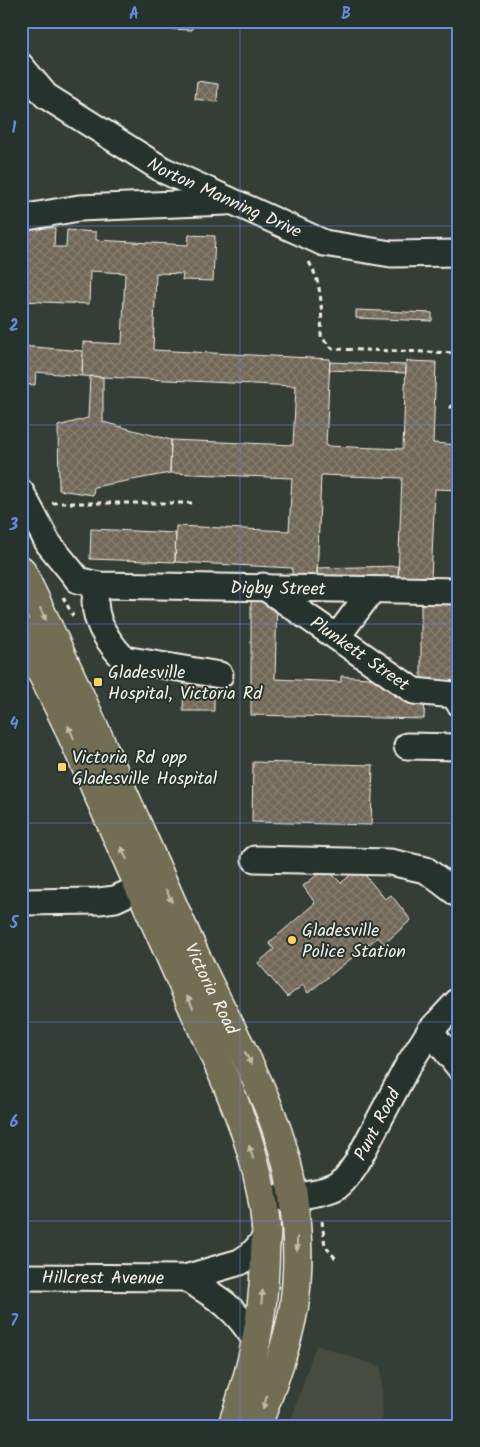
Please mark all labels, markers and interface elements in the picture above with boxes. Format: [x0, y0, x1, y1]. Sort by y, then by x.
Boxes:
text: A [129, 2, 139, 27]
text: B [341, 2, 351, 27]
text: 1 [12, 116, 17, 141]
street label: Norton Manning Drive [141, 150, 306, 247]
text: 2 [9, 314, 19, 339]
text: 3 [9, 513, 19, 538]
street label: Digby Street [230, 574, 327, 605]
one-way arrow [39, 607, 47, 621]
street label: Plunkett Street [303, 610, 416, 700]
place label: Gladesville Hospital, Victoria Rd [108, 659, 263, 709]
marker: Gladesville Hospital, Victoria Rd [92, 676, 104, 688]
text: 4 [10, 712, 19, 737]
one-way arrow [66, 725, 74, 739]
place label: Victoria Rd opp Gladesville Hospital [72, 744, 218, 794]
marker: Victoria Rd opp Gladesville Hospital [56, 761, 68, 773]
one-way arrow [119, 846, 127, 860]
one-way arrow [166, 889, 174, 903]
text: 5 [9, 911, 20, 936]
place label: Gladesville Police Station [302, 917, 406, 967]
marker: Gladesville Police Station [286, 934, 298, 946]
street label: Victoria Road [176, 939, 246, 1041]
one-way arrow [186, 995, 194, 1009]
one-way arrow [244, 1051, 252, 1065]
street label: Punt Road [347, 1083, 410, 1166]
text: 6 [10, 1110, 19, 1135]
one-way arrow [247, 1144, 255, 1159]
one-way arrow [293, 1236, 301, 1252]
street label: Hillcrest Avenue [42, 1264, 164, 1294]
one-way arrow [259, 1289, 267, 1305]
text: 7 [10, 1309, 18, 1334]
one-way arrow [261, 1395, 269, 1410]

